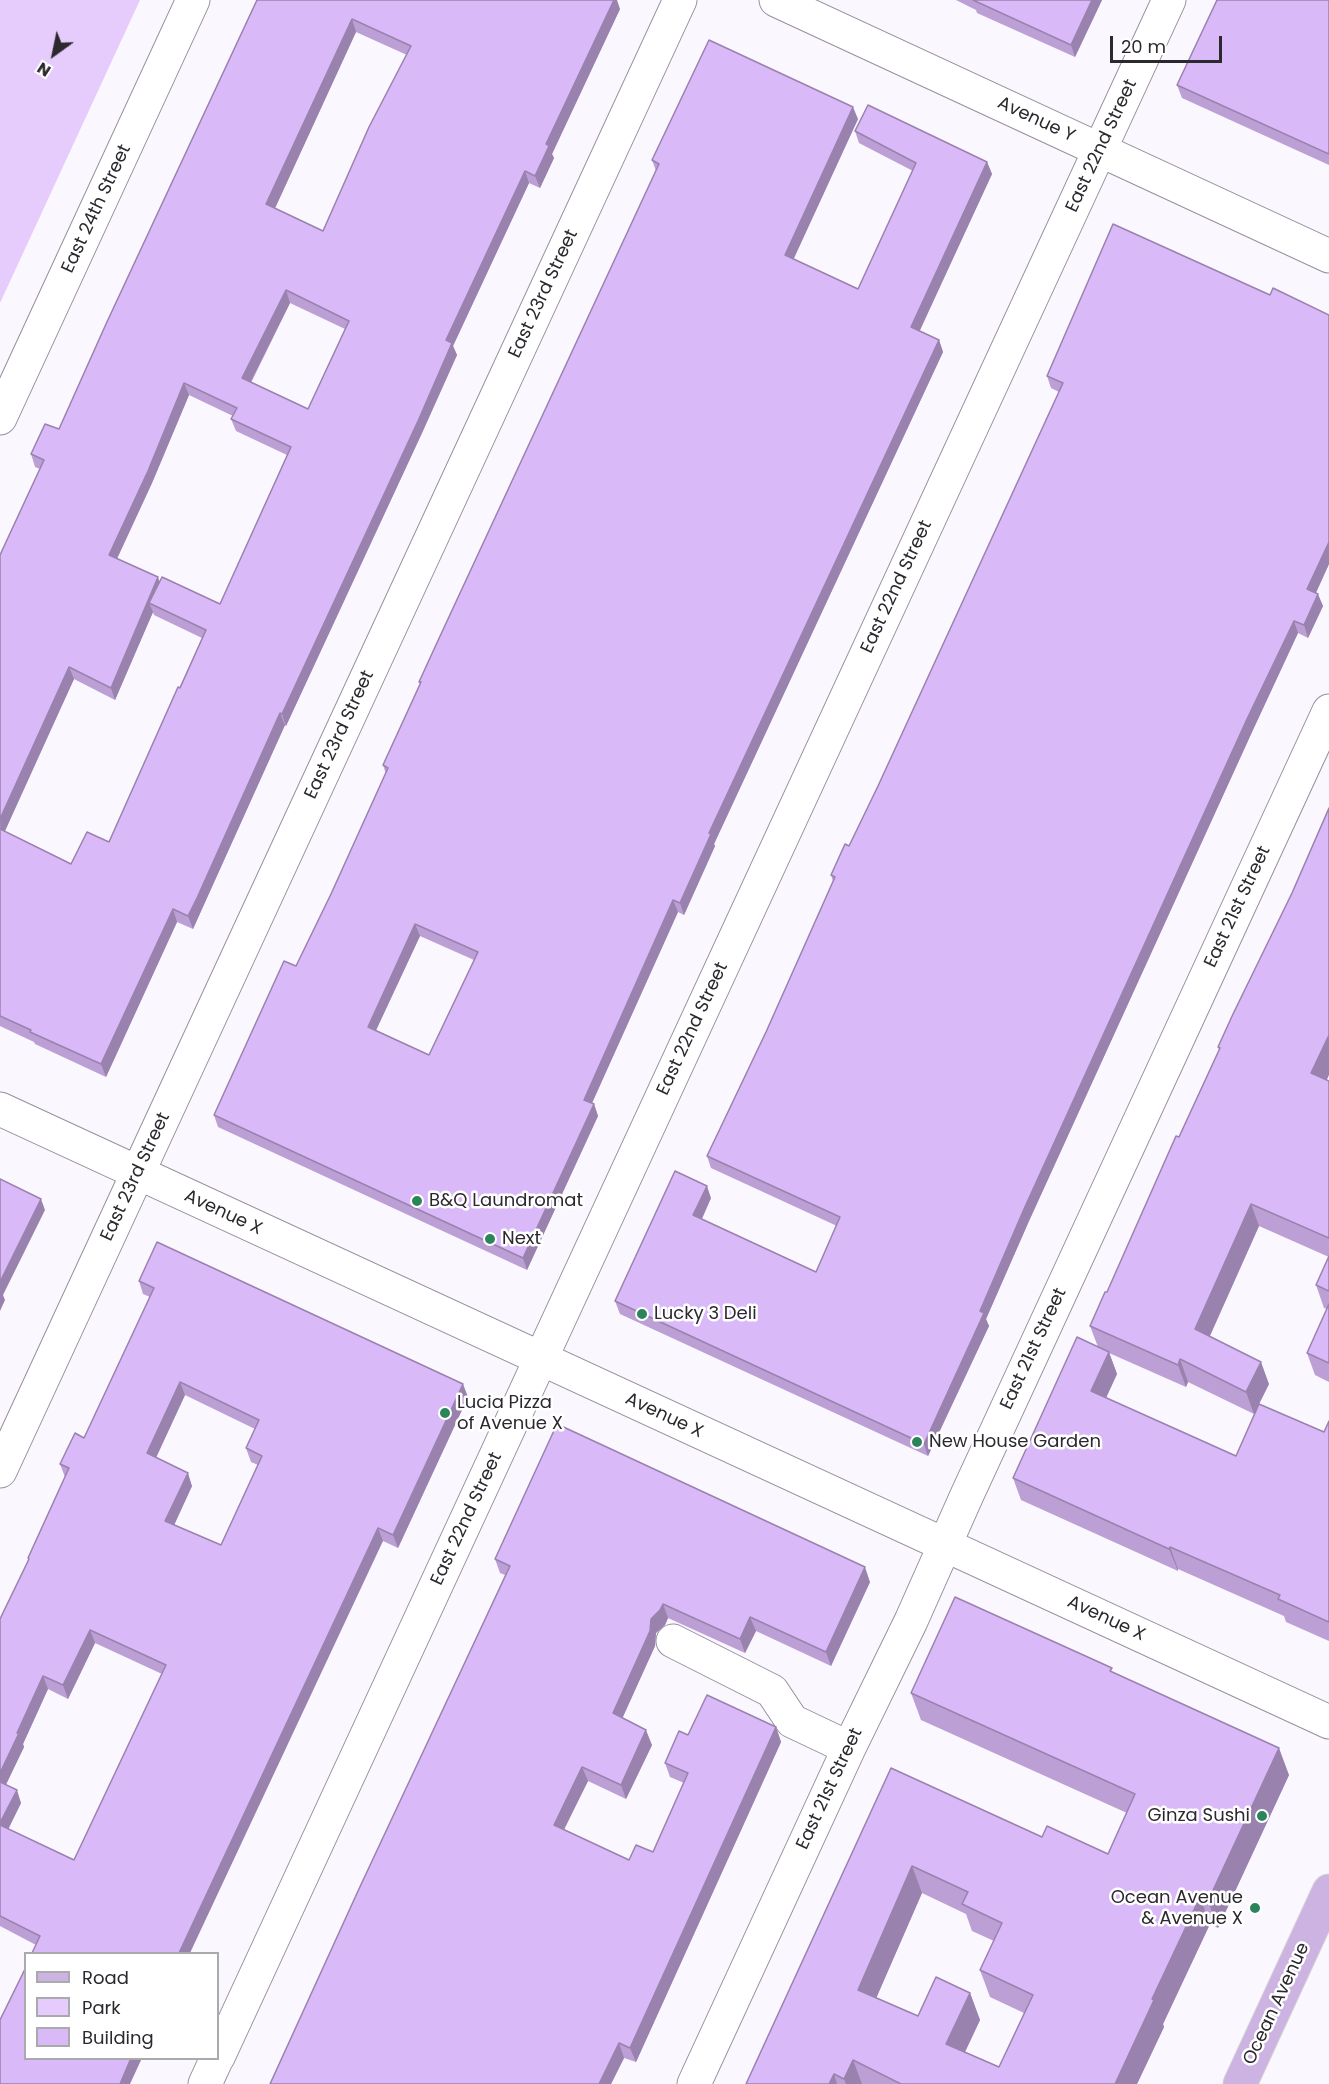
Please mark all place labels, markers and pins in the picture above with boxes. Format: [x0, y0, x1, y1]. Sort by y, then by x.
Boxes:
place label: B&Q Laundromat [429, 1190, 583, 1212]
marker: B&Q Laundromat [410, 1194, 424, 1208]
place label: Next [502, 1228, 541, 1250]
marker: Next [483, 1232, 497, 1246]
place label: Lucky 3 Deli [654, 1303, 757, 1325]
marker: Lucky 3 Deli [635, 1307, 649, 1321]
place label: Lucia Pizza of Avenue X [457, 1392, 563, 1434]
marker: Lucia Pizza of Avenue X [438, 1406, 452, 1420]
place label: New House Garden [929, 1431, 1101, 1453]
marker: New House Garden [910, 1435, 924, 1449]
place label: Ginza Sushi [1147, 1805, 1250, 1827]
marker: Ginza Sushi [1255, 1809, 1269, 1823]
place label: Ocean Avenue & Avenue X [1111, 1887, 1243, 1930]
marker: Ocean Avenue & Avenue X [1248, 1901, 1262, 1915]

